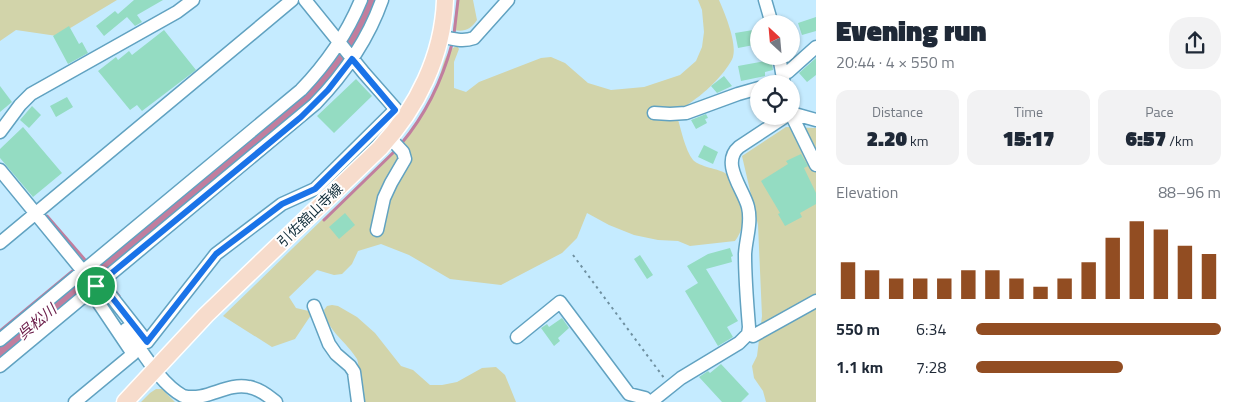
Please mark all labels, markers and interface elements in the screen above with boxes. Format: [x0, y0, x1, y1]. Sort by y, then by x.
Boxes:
text: Evening run [836, 9, 987, 52]
north arrow [750, 15, 800, 65]
map controls [750, 15, 800, 125]
button: share [1169, 17, 1221, 69]
text: 20:44 · 4 × 550 m [836, 50, 955, 74]
button: locate [750, 75, 800, 125]
text: Distance [872, 101, 923, 122]
text: Time [1014, 101, 1043, 122]
text: Pace [1145, 101, 1174, 122]
text: 2.20 [866, 122, 907, 154]
text: 15:17 [1002, 122, 1055, 154]
text: 6:57 [1126, 122, 1166, 154]
text: km [907, 130, 929, 151]
text: /km [1166, 130, 1193, 151]
street label: 引佐舘山寺線 [272, 178, 347, 251]
text: Elevation [836, 180, 898, 204]
text: 88–96 m [1158, 180, 1221, 204]
pin [75, 265, 117, 307]
icon: arrive [82, 272, 110, 300]
water label: 呉松川 [12, 297, 63, 345]
text: 550 m [836, 317, 880, 341]
text: 6:34 [916, 317, 946, 341]
text: 1.1 km [836, 355, 883, 379]
text: 7:28 [916, 355, 946, 379]

